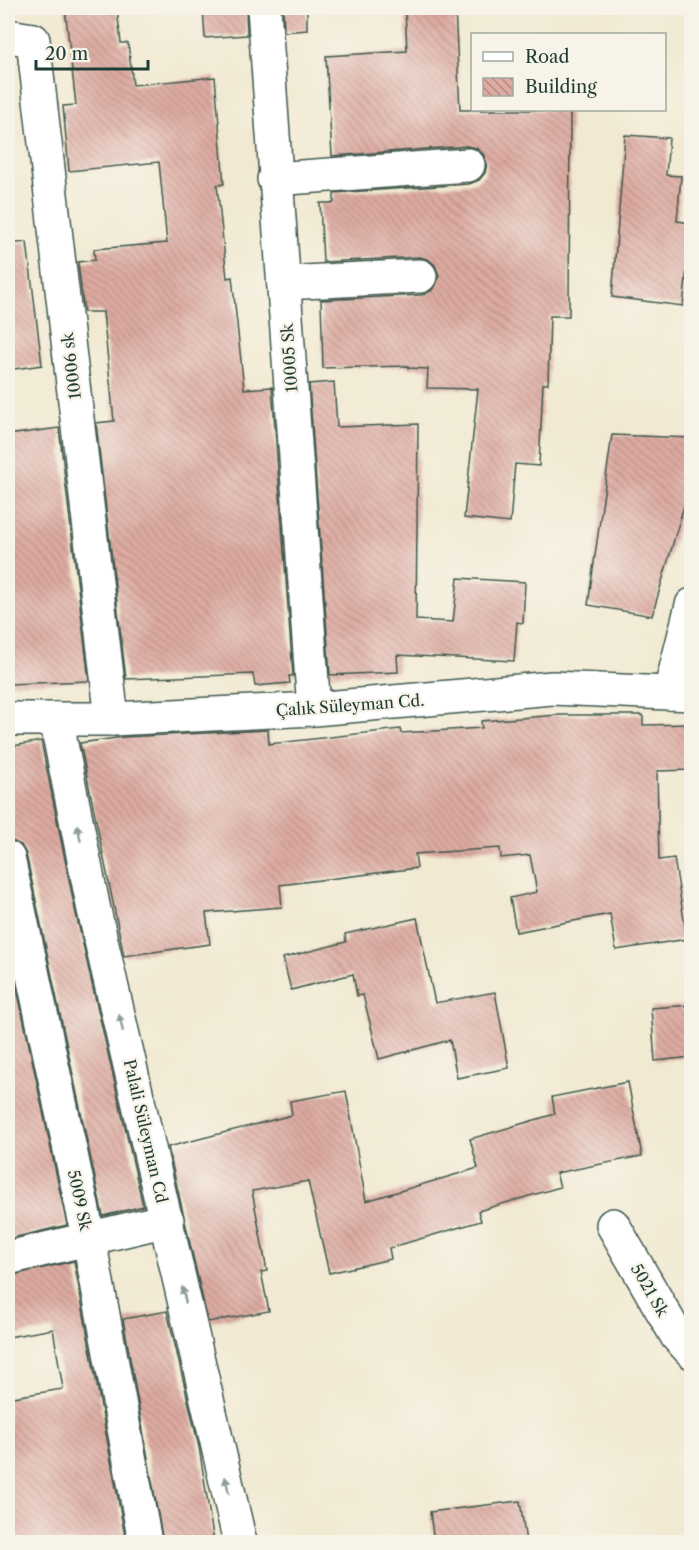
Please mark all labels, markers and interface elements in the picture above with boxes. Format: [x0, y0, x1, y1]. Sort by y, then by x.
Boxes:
scale bar [36, 33, 148, 71]
legend [471, 33, 666, 111]
text: 20 m [45, 43, 89, 65]
text: Road [525, 46, 570, 68]
text: Building [525, 76, 597, 98]
street label: 10005 Sk [277, 322, 301, 393]
street label: 10006 sk [57, 331, 85, 400]
street label: Çalık Süleyman Cd. [275, 690, 425, 720]
one-way arrow [74, 823, 83, 842]
one-way arrow [116, 1014, 125, 1033]
street label: Palali Süleyman Cd [120, 1057, 172, 1205]
street label: 5009 Sk [64, 1168, 96, 1233]
street label: 5021 Sk [627, 1260, 673, 1321]
one-way arrow [179, 1286, 189, 1304]
one-way arrow [222, 1476, 231, 1495]

